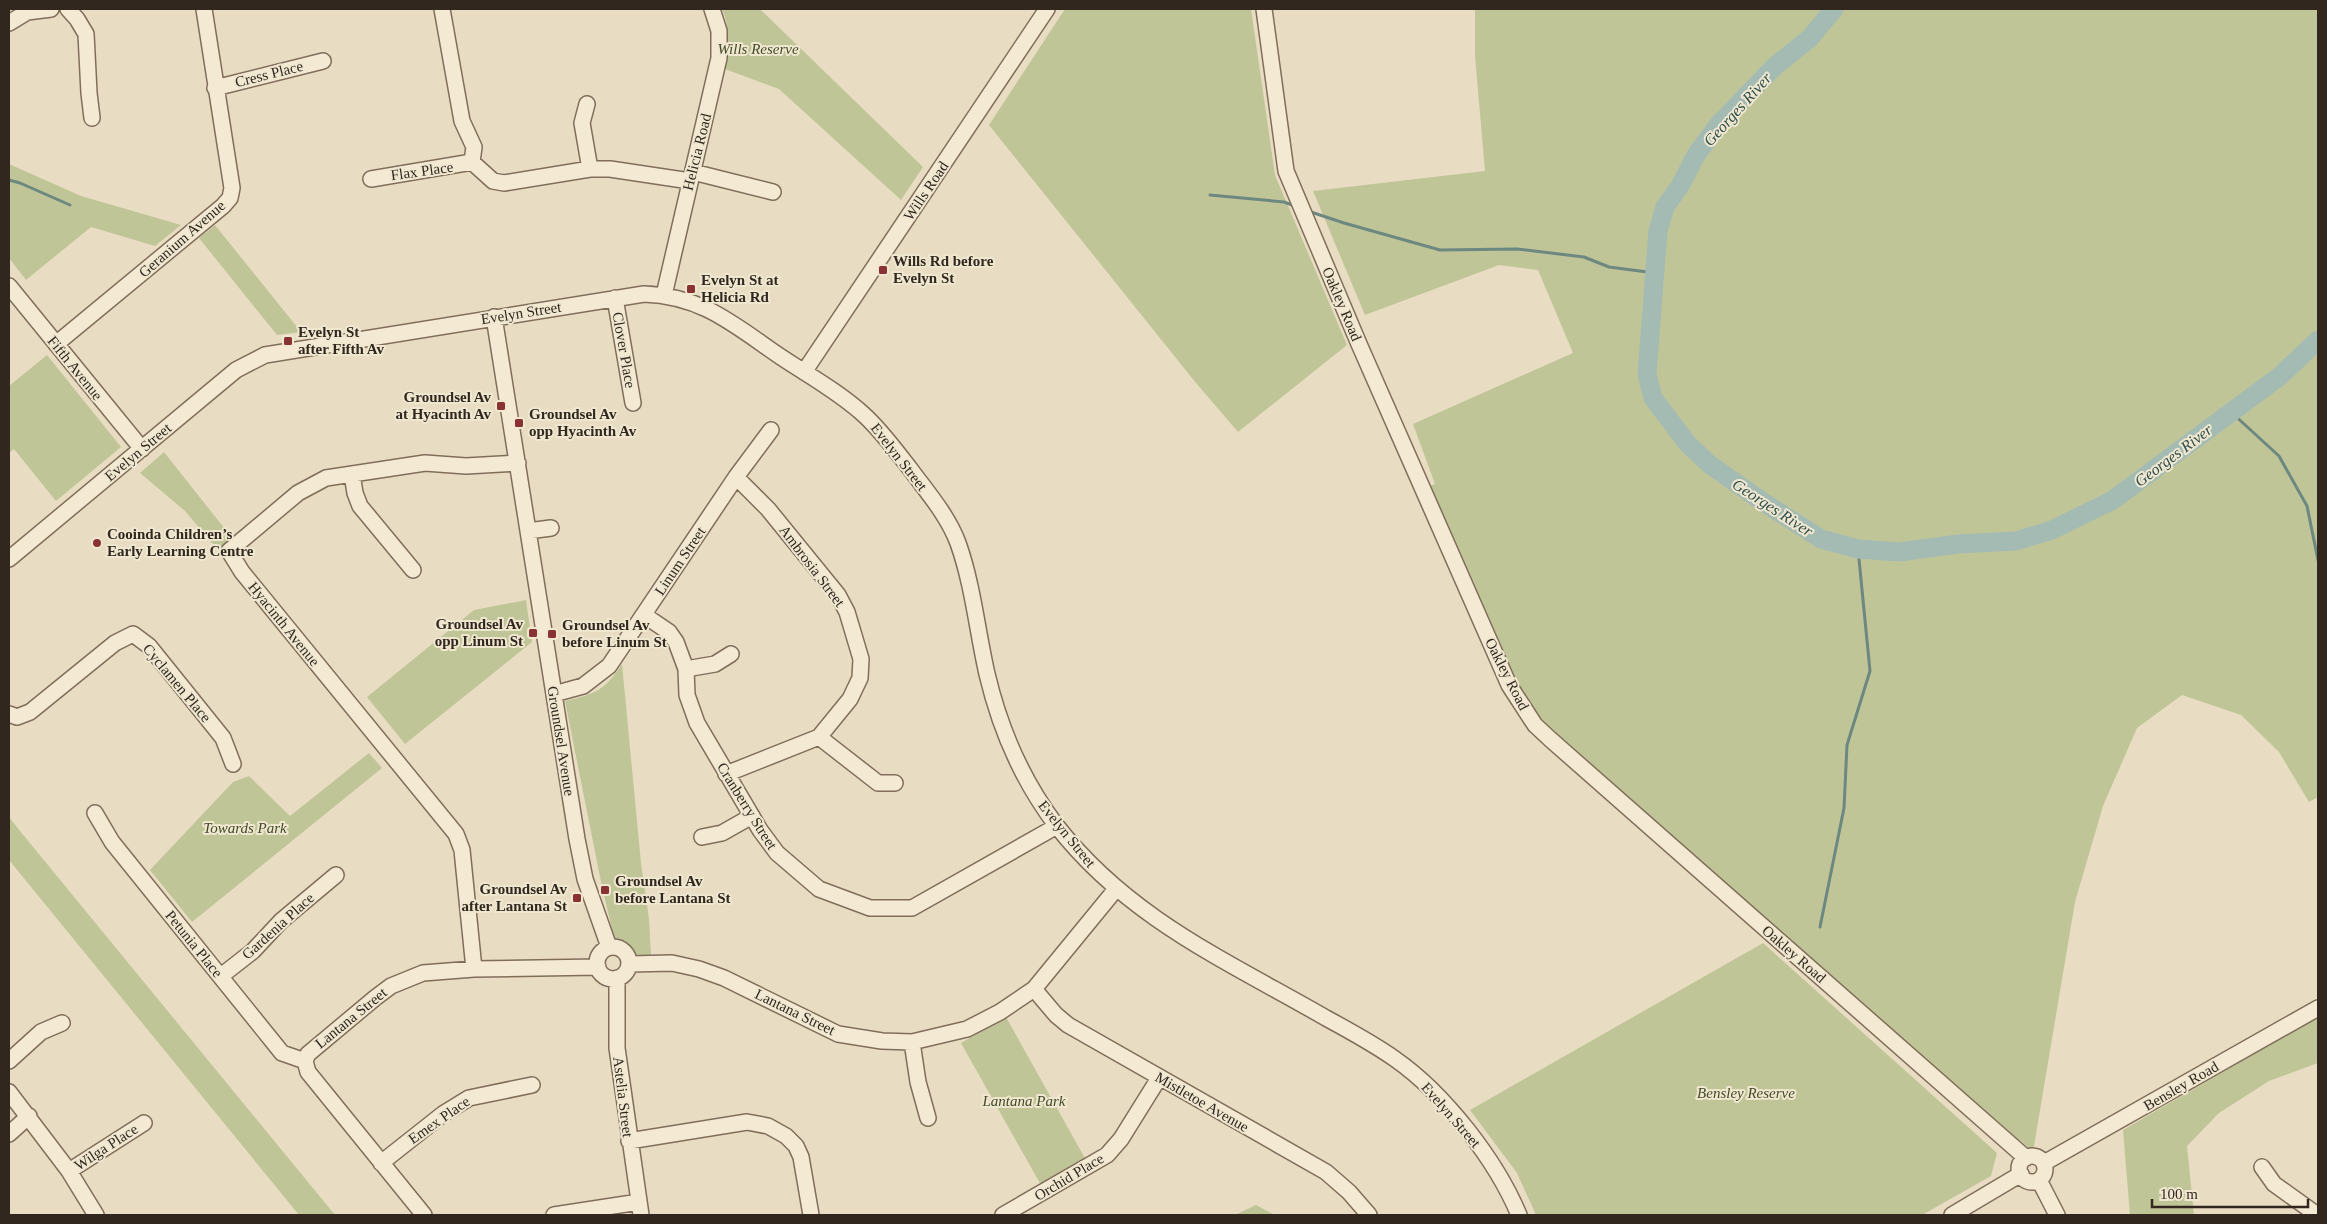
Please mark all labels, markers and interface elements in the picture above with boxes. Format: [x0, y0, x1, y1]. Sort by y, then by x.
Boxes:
park label: Wills Reserve [717, 41, 799, 57]
street label: Cress Place [233, 58, 305, 90]
water label: Georges River [1700, 69, 1776, 150]
street label: Helicia Road [680, 111, 714, 192]
street label: Wills Road [901, 158, 952, 223]
street label: Flax Place [390, 159, 455, 183]
street label: Geranium Avenue [136, 197, 228, 281]
place label: Wills Rd before Evelyn St [893, 253, 994, 286]
marker: Wills Rd before Evelyn St [877, 264, 889, 276]
street label: Oakley Road [1319, 265, 1365, 344]
place label: Evelyn St at Helicia Rd [701, 272, 779, 305]
marker: Evelyn St at Helicia Rd [685, 283, 697, 295]
street label: Evelyn Street [480, 299, 563, 327]
street label: Clover Place [609, 311, 639, 390]
place label: Evelyn St after Fifth Av [298, 324, 385, 357]
street label: Fifth Avenue [44, 333, 106, 403]
marker: Evelyn St after Fifth Av [282, 335, 294, 347]
place label: Groundsel Av at Hyacinth Av [395, 389, 491, 422]
marker: Groundsel Av at Hyacinth Av [495, 400, 507, 412]
place label: Groundsel Av opp Hyacinth Av [529, 406, 637, 439]
marker: Groundsel Av opp Hyacinth Av [513, 417, 525, 429]
street label: Evelyn Street [102, 419, 175, 484]
street label: Evelyn Street [868, 420, 931, 495]
water label: Georges River [2131, 420, 2216, 491]
water label: Georges River [1729, 475, 1817, 541]
street label: Ambrosia Street [776, 522, 848, 611]
street label: Linum Street [651, 523, 709, 598]
place label: Cooinda Children’s Early Learning Centre [107, 526, 254, 559]
marker: Cooinda Children’s Early Learning Centre [91, 537, 103, 549]
street label: Hyacinth Avenue [245, 579, 323, 669]
place label: Groundsel Av opp Linum St [435, 616, 523, 649]
place label: Groundsel Av before Linum St [562, 617, 667, 650]
marker: Groundsel Av opp Linum St [527, 627, 539, 639]
marker: Groundsel Av before Linum St [546, 628, 558, 640]
street label: Oakley Road [1482, 635, 1532, 713]
street label: Cyclamen Place [140, 641, 215, 726]
street label: Groundsel Avenue [544, 685, 578, 797]
street label: Cranberry Street [714, 760, 781, 853]
street label: Evelyn Street [1035, 797, 1099, 871]
park label: Towards Park [203, 820, 287, 836]
place label: Groundsel Av before Lantana St [615, 873, 731, 906]
place label: Groundsel Av after Lantana St [461, 881, 567, 914]
marker: Groundsel Av before Lantana St [599, 884, 611, 896]
street label: Gardenia Place [239, 889, 317, 962]
marker: Groundsel Av after Lantana St [571, 892, 583, 904]
street label: Petunia Place [162, 907, 226, 981]
street label: Oakley Road [1759, 922, 1829, 986]
street label: Lantana Street [312, 984, 391, 1052]
street label: Lantana Street [752, 986, 838, 1039]
street label: Astelia Street [610, 1056, 636, 1139]
street label: Bensley Road [2141, 1058, 2222, 1114]
street label: Mistletoe Avenue [1152, 1069, 1252, 1135]
street label: Evelyn Street [1418, 1079, 1484, 1152]
park label: Bensley Reserve [1697, 1085, 1795, 1101]
street label: Emex Place [405, 1093, 473, 1147]
park label: Lantana Park [982, 1093, 1066, 1109]
street label: Wilga Place [71, 1120, 141, 1173]
street label: Orchid Place [1031, 1150, 1107, 1204]
scale bar [2152, 1176, 2308, 1208]
text: 100 m [2160, 1186, 2198, 1202]

